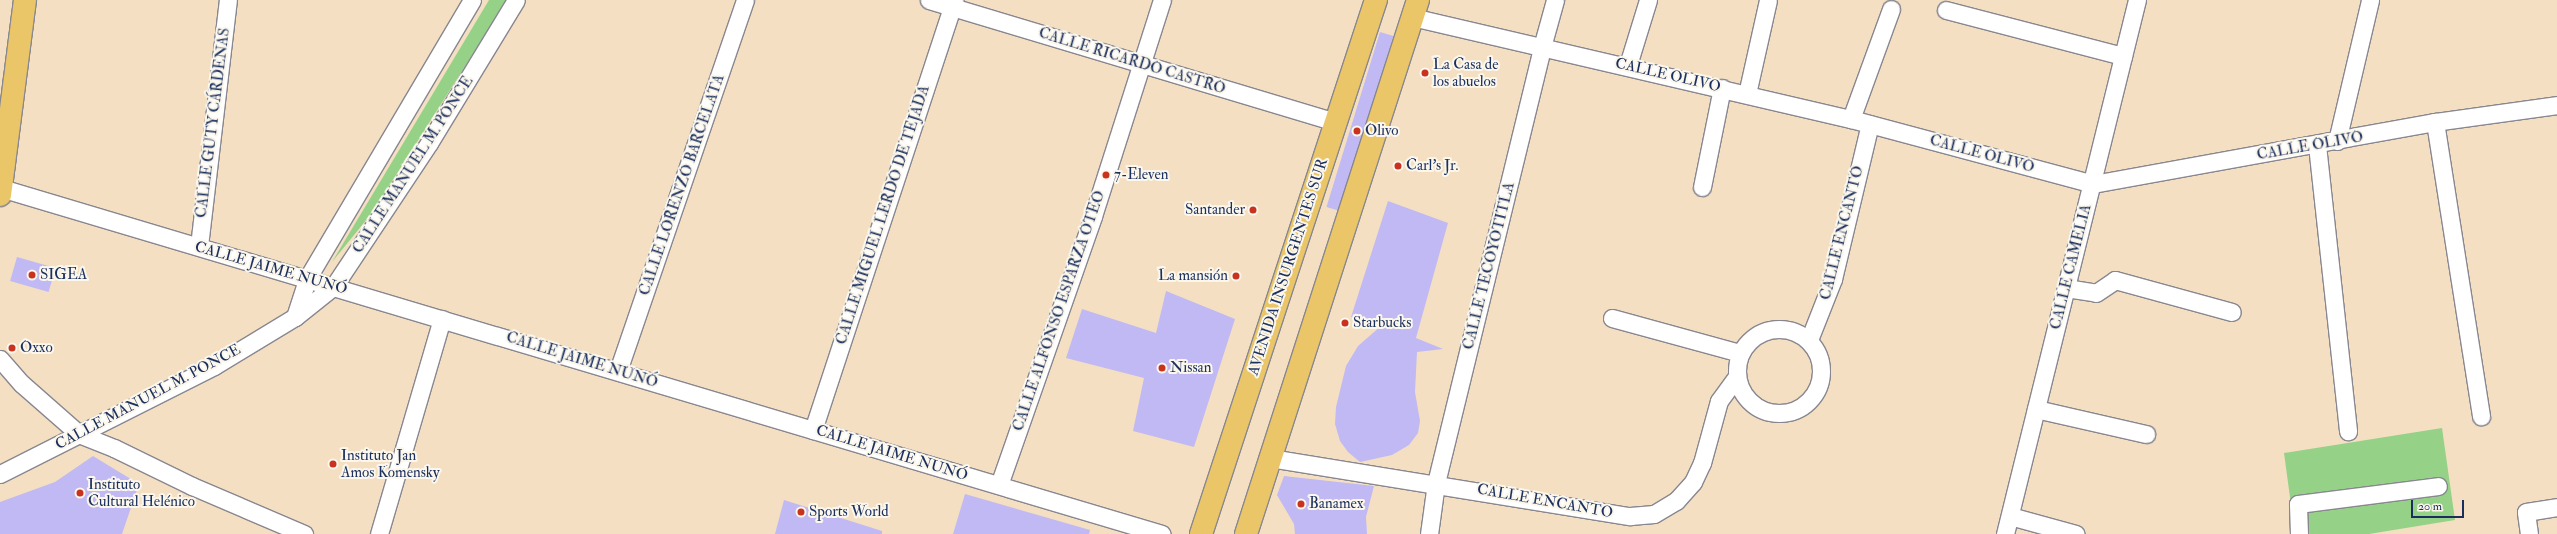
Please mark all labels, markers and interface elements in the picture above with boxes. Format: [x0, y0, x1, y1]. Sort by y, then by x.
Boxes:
street label: CALLE RICARDO CASTRO [1036, 24, 1228, 98]
street label: CALLE GUTY CÁRDENAS [192, 27, 234, 219]
street label: CALLE OLIVO [1613, 54, 1723, 96]
place label: La Casa de los abuelos [1433, 55, 1498, 90]
marker: La Casa de los abuelos [1420, 68, 1430, 78]
street label: CALLE LORENZO BARCELATA [636, 72, 728, 298]
street label: CALLE MANUEL M. PONCE [349, 73, 477, 257]
street label: CALLE MIGUEL LERDO DE TEJADA [832, 83, 934, 347]
place label: Olivo [1365, 122, 1398, 140]
marker: Olivo [1352, 126, 1362, 136]
street label: CALLE OLIVO [2255, 128, 2365, 164]
street label: CALLE OLIVO [1928, 131, 2036, 177]
street label: AVENIDA INSURGENTES SUR [1244, 156, 1332, 378]
place label: Carl's Jr. [1406, 157, 1458, 175]
marker: Carl's Jr. [1393, 161, 1403, 171]
street label: CALLE ENCANTO [1817, 164, 1867, 302]
place label: 7-Eleven [1114, 166, 1168, 184]
marker: 7-Eleven [1101, 170, 1111, 180]
street label: CALLE TECOYOTITLA [1459, 180, 1519, 352]
street label: CALLE ALFONSO ESPARZA OTEO [1009, 188, 1109, 434]
place label: Santander [1185, 201, 1245, 219]
street label: CALLE CAMELIA [2047, 202, 2095, 332]
marker: Santander [1248, 205, 1258, 215]
street label: CALLE JAIME NUNÓ [193, 238, 349, 298]
place label: SIGEA [40, 266, 87, 284]
place label: La mansión [1158, 267, 1228, 285]
marker: SIGEA [27, 270, 37, 280]
marker: La mansión [1231, 271, 1241, 281]
place label: Starbucks [1353, 314, 1411, 332]
marker: Starbucks [1340, 318, 1350, 328]
street label: CALLE JAIME NUNÓ [504, 328, 660, 392]
place label: Oxxo [20, 339, 53, 357]
street label: CALLE MANUEL M. PONCE [52, 340, 244, 454]
marker: Oxxo [7, 343, 17, 353]
place label: Nissan [1170, 359, 1211, 377]
marker: Nissan [1157, 363, 1167, 373]
street label: CALLE JAIME NUNÓ [814, 421, 970, 485]
place label: Instituto Jan Amos Komensky [341, 446, 440, 481]
marker: Instituto Jan Amos Komensky [328, 459, 338, 469]
place label: Instituto Cultural Helénico [88, 475, 195, 510]
street label: CALLE ENCANTO [1476, 480, 1614, 522]
marker: Instituto Cultural Helénico [75, 488, 85, 498]
scale bar [2413, 492, 2466, 518]
place label: Banamex [1309, 495, 1363, 513]
marker: Banamex [1296, 499, 1306, 509]
text: 20 m [2418, 499, 2442, 514]
place label: Sports World [809, 503, 889, 521]
marker: Sports World [796, 507, 806, 517]

